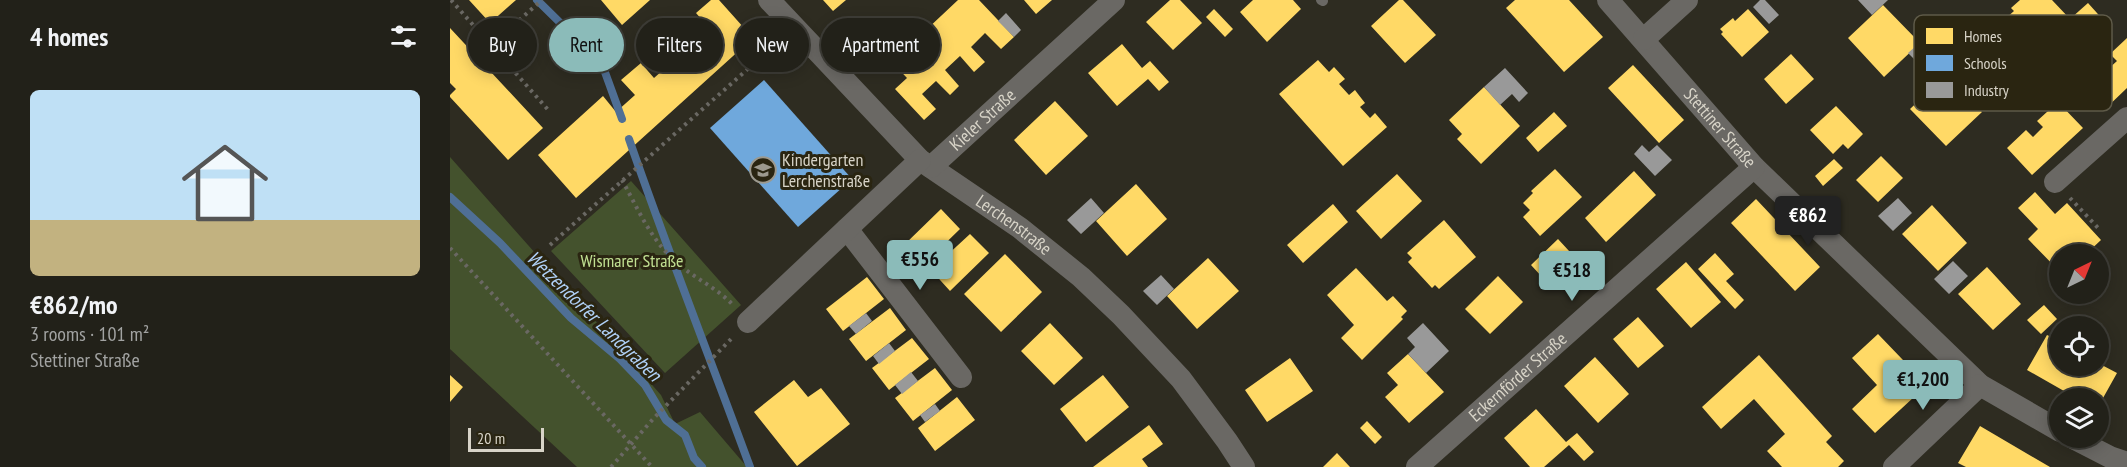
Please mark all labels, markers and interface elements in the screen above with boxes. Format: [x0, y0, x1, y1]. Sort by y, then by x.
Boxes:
legend [1914, 15, 2112, 111]
chip: Buy [468, 18, 537, 72]
chip: Rent [549, 18, 624, 72]
chip: Filters [636, 18, 723, 72]
chip: New [735, 18, 809, 72]
chip: Apartment [821, 18, 940, 72]
text: 4 homes [30, 20, 108, 53]
icon: filters [387, 20, 420, 53]
text: Homes [1964, 26, 2002, 46]
text: Schools [1964, 53, 2007, 73]
text: Industry [1964, 80, 2009, 100]
street label: Kieler Straße [944, 83, 1020, 155]
street label: Stettiner Straße [1679, 83, 1761, 172]
icon: home [171, 129, 279, 237]
place label: Kindergarten Lerchenstraße [782, 148, 870, 192]
school or university icon: Kindergarten Lerchenstraße [748, 155, 778, 185]
street label: Lerchenstraße [972, 189, 1056, 260]
pin: €862 [1772, 196, 1844, 247]
text: €862 [1789, 202, 1827, 228]
pin: €556 [884, 240, 956, 291]
north arrow [2049, 244, 2109, 304]
map controls [2049, 244, 2109, 448]
water label: Wetzendorfer Landgraben [521, 245, 668, 388]
text: €556 [901, 246, 939, 272]
park label: Wismarer Straße [580, 249, 684, 272]
pin: €518 [1536, 251, 1608, 302]
text: €518 [1553, 257, 1591, 283]
text: €862/mo [30, 288, 118, 321]
button: locate [2049, 316, 2109, 376]
text: 3 rooms · 101 m² [30, 321, 149, 347]
street label: Eckernförder Straße [1464, 327, 1571, 427]
text: Stettiner Straße [30, 347, 140, 373]
pin: €1,200 [1874, 360, 1972, 411]
text: €1,200 [1897, 366, 1949, 392]
button: layers [2049, 388, 2109, 448]
scale bar [468, 425, 544, 452]
text: 20 m [477, 428, 505, 448]

